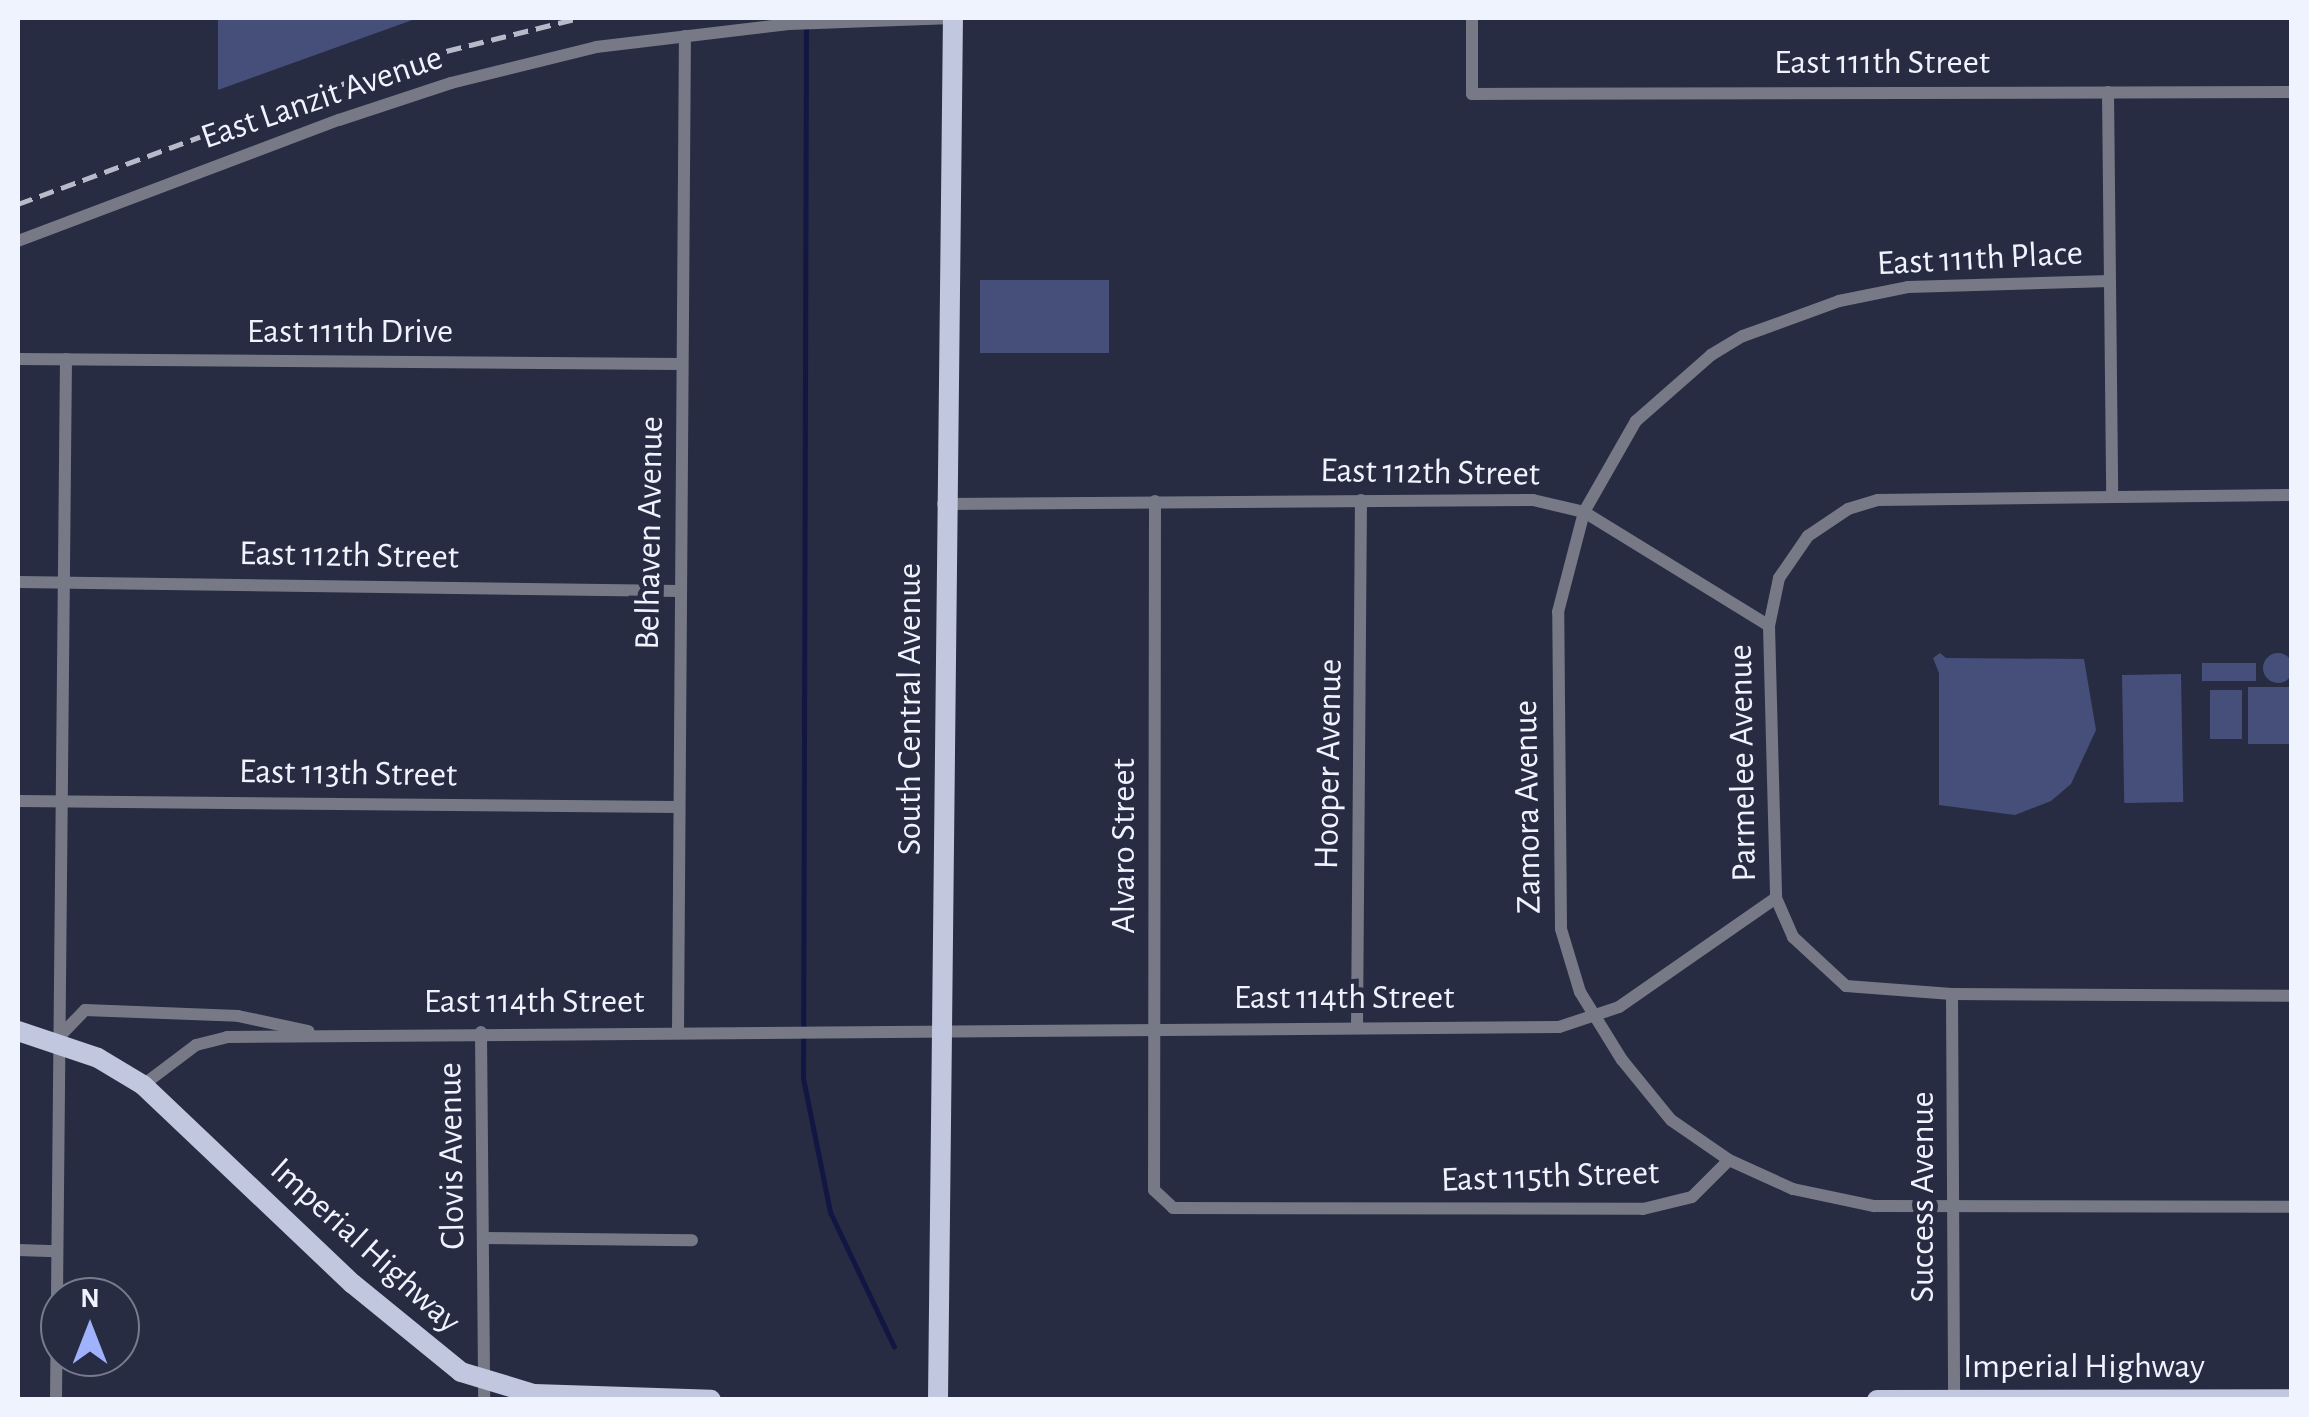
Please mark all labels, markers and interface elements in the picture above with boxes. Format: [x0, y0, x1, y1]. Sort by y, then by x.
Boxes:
street label: East Lanzit Avenue [196, 37, 448, 159]
street label: East 111th Street [1774, 42, 1990, 84]
street label: East 111th Place [1876, 233, 2084, 285]
street label: East 111th Drive [247, 311, 453, 353]
street label: Belhaven Avenue [627, 416, 673, 650]
street label: East 112th Street [1320, 450, 1540, 496]
street label: East 112th Street [239, 533, 459, 579]
street label: South Central Avenue [889, 563, 931, 855]
street label: Parmelee Avenue [1720, 644, 1766, 882]
street label: Hooper Avenue [1306, 658, 1352, 870]
street label: Zamora Avenue [1505, 700, 1551, 914]
street label: East 113th Street [239, 751, 457, 797]
street label: Alvaro Street [1103, 758, 1145, 934]
street label: East 114th Street [1234, 977, 1454, 1019]
street label: East 114th Street [424, 981, 644, 1023]
street label: Clovis Avenue [429, 1062, 475, 1250]
street label: Success Avenue [1902, 1091, 1944, 1303]
street label: Imperial Highway [261, 1149, 469, 1343]
street label: East 115th Street [1440, 1152, 1660, 1202]
north arrow [40, 1277, 140, 1377]
text: N [80, 1285, 100, 1313]
street label: Imperial Highway [1963, 1346, 2205, 1388]

